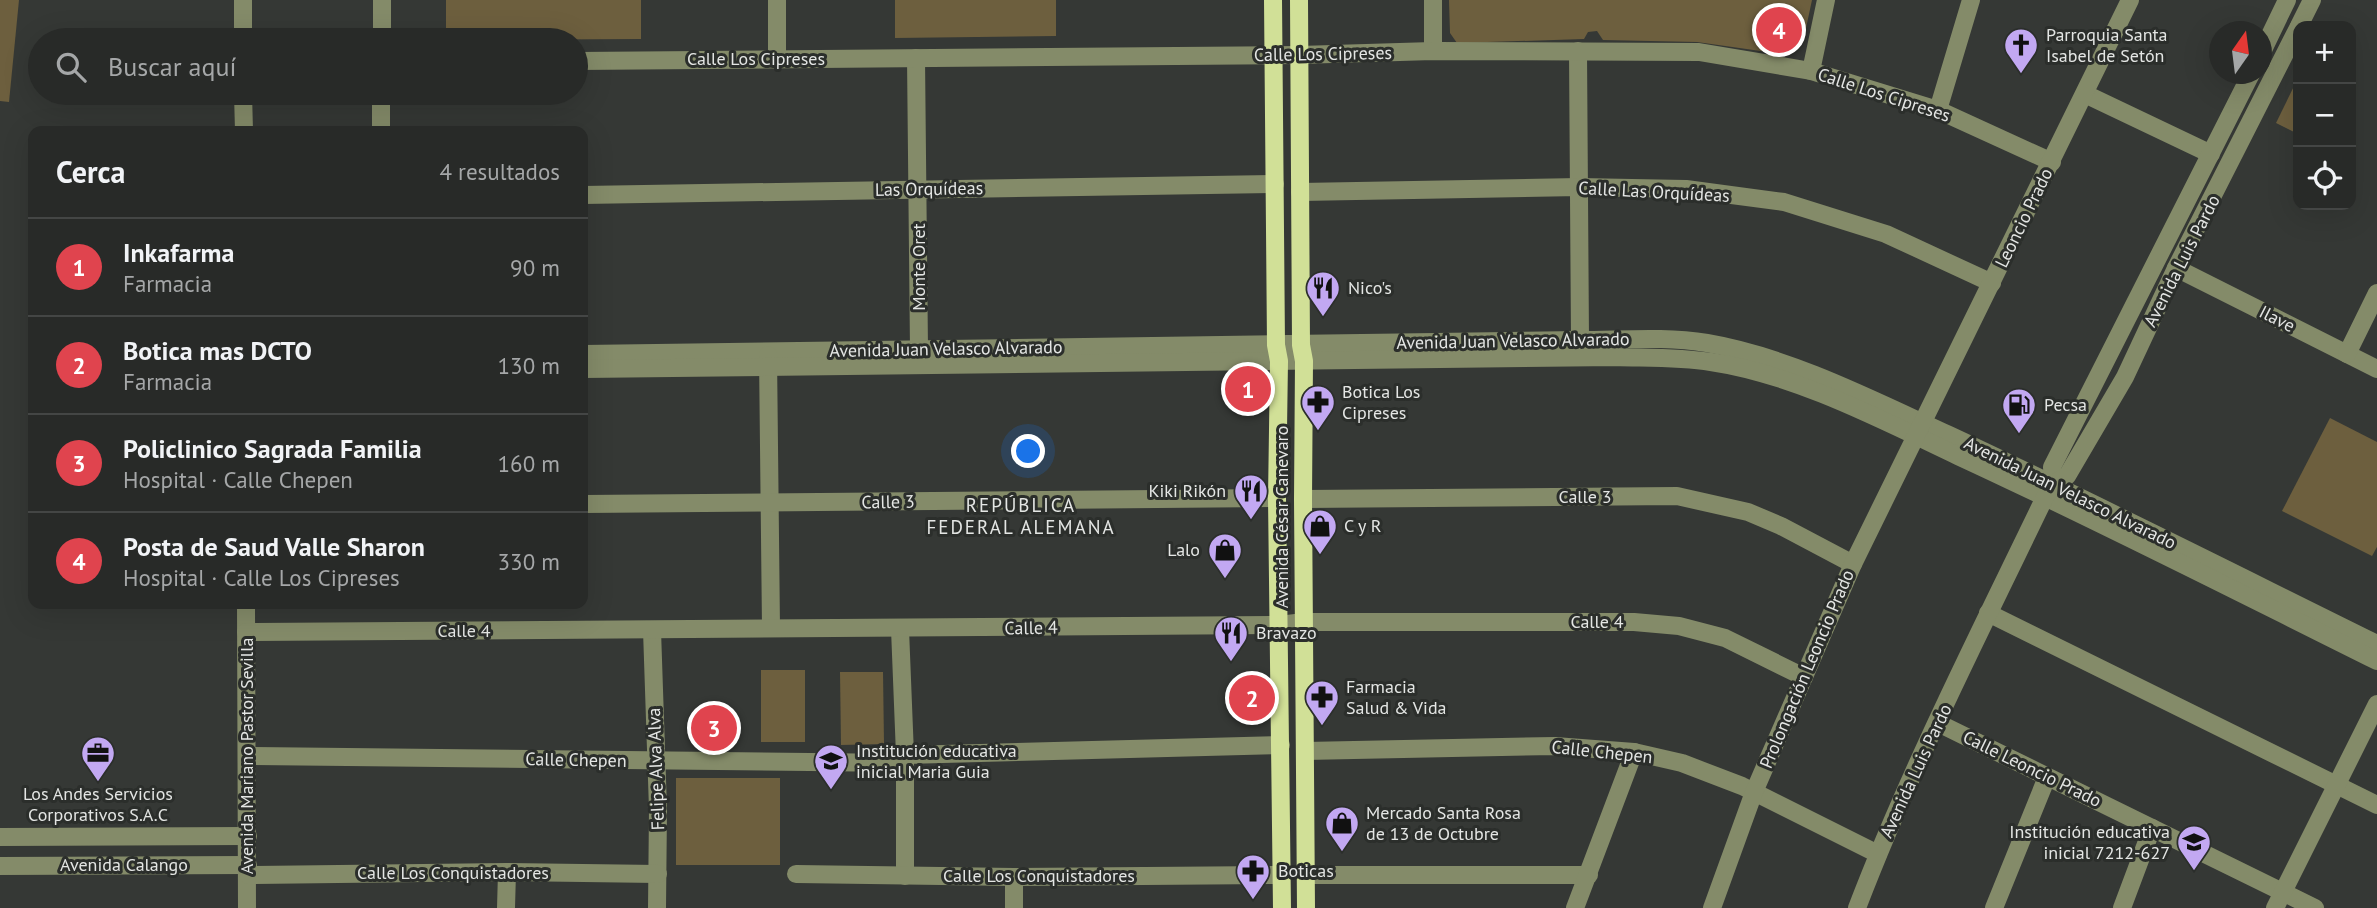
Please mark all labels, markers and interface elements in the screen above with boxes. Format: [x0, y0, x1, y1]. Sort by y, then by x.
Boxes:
pin: 4 [1756, 4, 1802, 56]
north arrow [2209, 21, 2272, 84]
map controls [2293, 21, 2356, 210]
button: + [2293, 21, 2356, 84]
place label: Parroquia Santa Isabel de Setón [2046, 23, 2168, 67]
church icon: Parroquia Santa Isabel de Setón [2002, 26, 2040, 75]
search box [28, 28, 588, 105]
street label: Calle Los Cipreses [1254, 41, 1392, 66]
street label: Calle Los Cipreses [687, 47, 825, 70]
icon: search [52, 48, 90, 86]
text: Buscar aquí [108, 50, 236, 83]
street label: Calle Los Cipreses [1815, 62, 1953, 127]
button: − [2293, 84, 2356, 147]
button: locate [2293, 147, 2356, 210]
text: Cerca [56, 152, 125, 191]
text: 4 resultados [439, 157, 560, 186]
street label: Leoncio Prado [1990, 164, 2058, 271]
street label: Las Orquídeas [875, 176, 983, 201]
street label: Calle Las Orquídeas [1578, 176, 1730, 207]
street label: Avenida Luis Pardo [2138, 191, 2225, 331]
street label: Monte Oret [907, 223, 930, 311]
text: Inkafarma [123, 236, 234, 269]
text: 1 [72, 253, 86, 282]
text: 90 m [510, 253, 560, 282]
text: Farmacia [123, 269, 212, 298]
restaurant icon: Nico's [1304, 269, 1342, 318]
place label: Nico's [1348, 276, 1392, 299]
street label: Ilave [2256, 300, 2299, 337]
street label: Avenida Juan Velasco Alvarado [1396, 327, 1630, 354]
text: Botica mas DCTO [123, 334, 312, 367]
street label: Avenida Juan Velasco Alvarado [829, 335, 1063, 362]
text: 2 [72, 351, 86, 380]
text: 130 m [498, 351, 560, 380]
pin: 1 [1225, 363, 1271, 415]
text: Farmacia [123, 367, 212, 396]
place label: Botica Los Cipreses [1342, 380, 1420, 424]
pharmacy icon: Botica Los Cipreses [1299, 383, 1337, 432]
fuel station icon: Pecsa [2000, 386, 2038, 435]
place label: Pecsa [2044, 393, 2087, 416]
street label: Avenida César Canevaro [1270, 426, 1293, 608]
street label: Avenida Juan Velasco Alvarado [1960, 431, 2180, 554]
text: Policlinico Sagrada Familia [123, 432, 422, 465]
your location [1011, 434, 1045, 468]
text: 3 [72, 449, 86, 478]
text: 160 m [498, 449, 560, 478]
text: Hospital · Calle Chepen [123, 465, 353, 494]
restaurant icon: Kiki Rikón [1232, 472, 1270, 521]
place label: Kiki Rikón [1149, 479, 1226, 502]
street label: Calle 3 [1558, 485, 1612, 508]
street label: Calle 3 [861, 490, 915, 513]
district label: REPÚBLICA FEDERAL ALEMANA [926, 493, 1116, 539]
shop icon: C y R [1301, 507, 1339, 556]
place label: C y R [1344, 514, 1382, 537]
text: Posta de Saud Valle Sharon [123, 530, 425, 563]
shop icon: Lalo [1206, 531, 1244, 580]
place label: Lalo [1167, 538, 1200, 561]
text: 4 [72, 547, 86, 576]
text: 330 m [498, 547, 560, 576]
text: Hospital · Calle Los Cipreses [123, 563, 400, 592]
street label: Prolongación Leoncio Prado [1754, 566, 1859, 772]
street label: Calle 4 [1570, 610, 1624, 633]
restaurant icon: Bravazo [1212, 614, 1250, 663]
street label: Calle 4 [1004, 616, 1058, 639]
street label: Calle 4 [437, 619, 491, 642]
place label: Bravazo [1256, 621, 1317, 644]
street label: Avenida Mariano Pastor Sevilla [235, 638, 258, 874]
pin: 2 [1229, 672, 1275, 724]
place label: Farmacia Salud & Vida [1346, 675, 1447, 719]
pharmacy icon: Farmacia Salud & Vida [1303, 678, 1341, 727]
street label: Avenida Luis Pardo [1874, 700, 1957, 841]
pin: 3 [691, 702, 737, 754]
street label: Felipe Alva Alva [642, 707, 669, 831]
street label: Calle Leoncio Prado [1959, 725, 2105, 812]
office icon: Los Andes Servicios Corporativos S.A.C [79, 734, 117, 783]
street label: Calle Chepen [1550, 735, 1654, 768]
place label: Institución educativa inicial Maria Guia [856, 739, 1017, 783]
school or university icon: Institución educativa inicial Maria Guia [812, 742, 850, 791]
street label: Calle Chepen [525, 747, 627, 772]
place label: Los Andes Servicios Corporativos S.A.C [23, 782, 173, 826]
place label: Mercado Santa Rosa de 13 de Octubre [1366, 801, 1521, 845]
shop icon: Mercado Santa Rosa de 13 de Octubre [1323, 804, 1361, 853]
place label: Institución educativa inicial 7212-627 [2009, 820, 2170, 864]
school or university icon: Institución educativa inicial 7212-627 [2175, 823, 2213, 872]
pharmacy icon: Boticas [1234, 852, 1272, 901]
street label: Avenida Calango [60, 853, 188, 876]
place label: Boticas [1278, 859, 1334, 882]
street label: Calle Los Conquistadores [357, 861, 549, 884]
street label: Calle Los Conquistadores [943, 864, 1135, 887]

